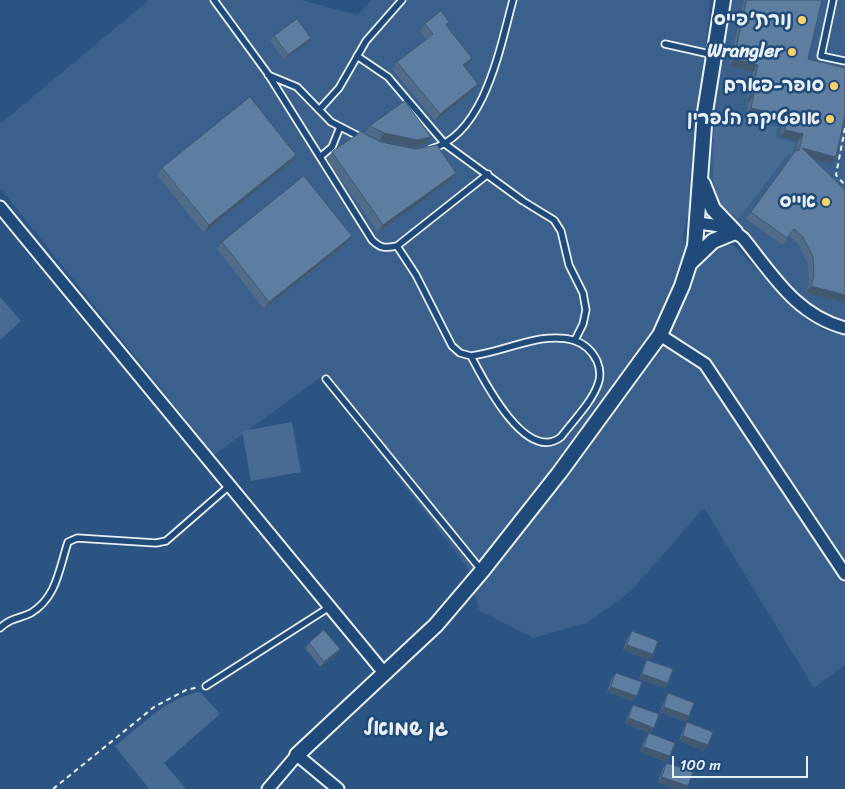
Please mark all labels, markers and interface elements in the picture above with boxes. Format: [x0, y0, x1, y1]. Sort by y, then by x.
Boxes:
place label: נורת'פייס [714, 9, 792, 31]
marker: נורת'פייס [796, 14, 808, 26]
place label: Wrangler [707, 41, 782, 63]
marker: Wrangler [786, 46, 798, 58]
place label: סופר-פארם [724, 75, 824, 97]
marker: סופר-פארם [828, 80, 840, 92]
place label: אופטיקה הלפרין [687, 108, 820, 130]
marker: אופטיקה הלפרין [824, 113, 836, 125]
place label: אייס [779, 191, 816, 213]
marker: אייס [820, 196, 832, 208]
district label: גן שמואל [364, 717, 448, 743]
scale bar [675, 746, 811, 778]
text: 100 m [680, 752, 721, 778]

